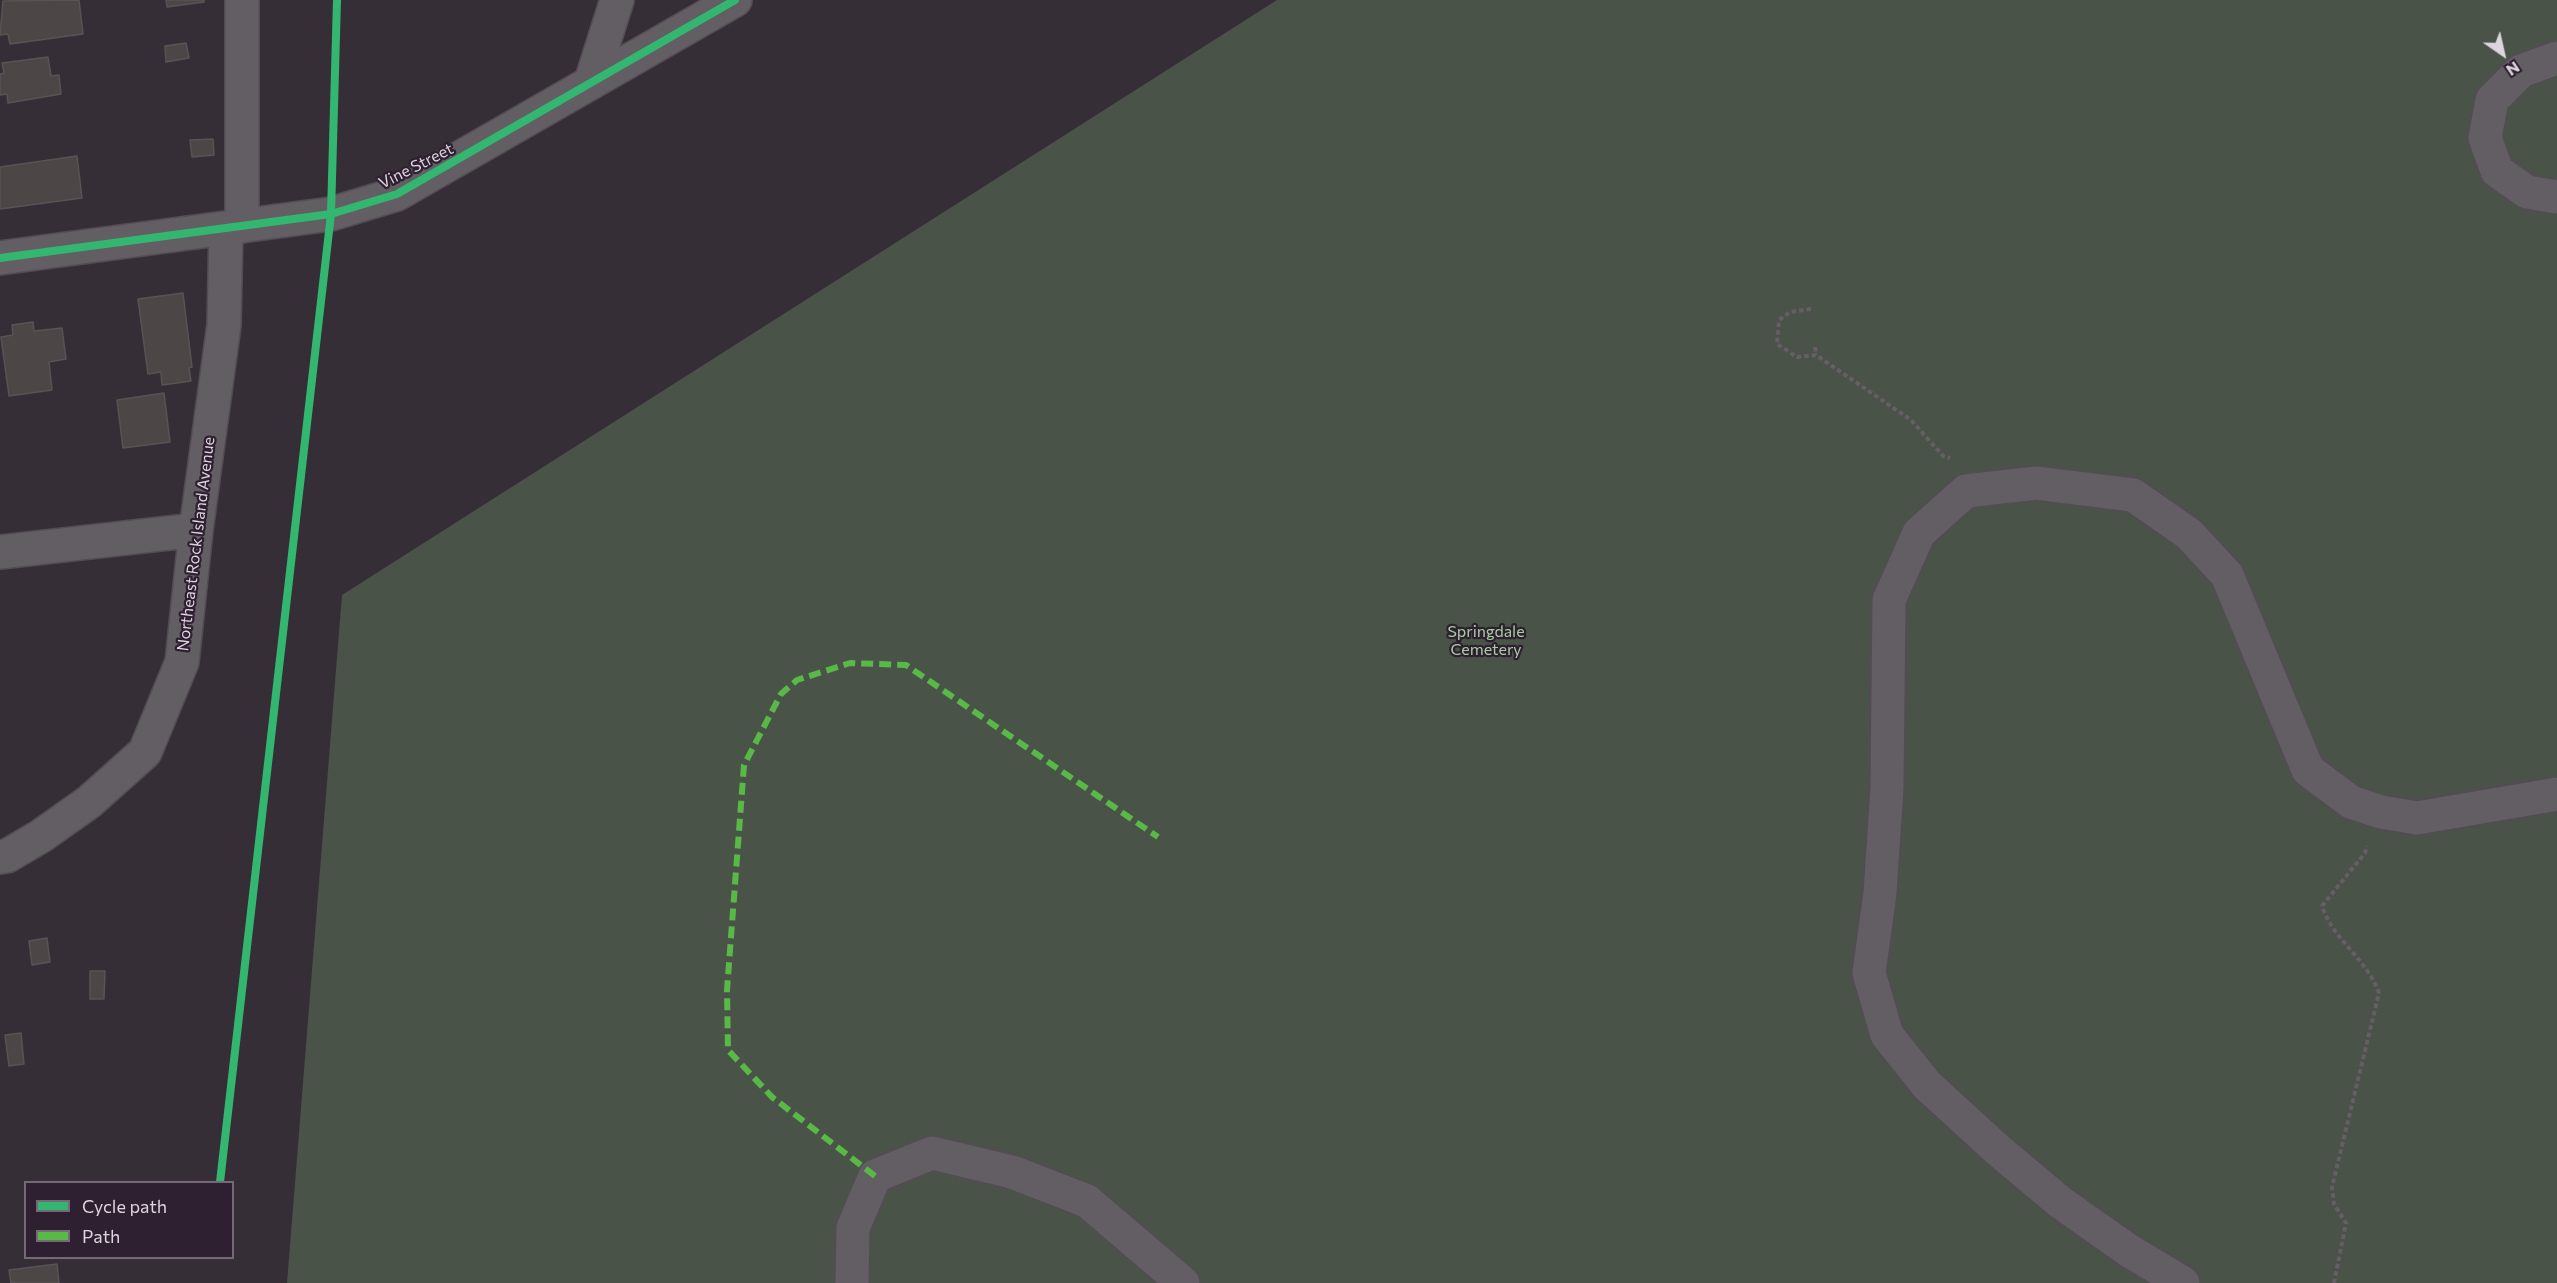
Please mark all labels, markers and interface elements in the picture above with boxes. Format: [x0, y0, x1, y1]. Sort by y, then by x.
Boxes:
north arrow [2473, 24, 2533, 84]
text: N [2503, 58, 2524, 81]
street label: Vine Street [376, 139, 456, 193]
street label: Northeast Rock Island Avenue [173, 436, 219, 652]
park label: Springdale Cemetery [1447, 622, 1525, 660]
legend [24, 1181, 234, 1259]
text: Cycle path [82, 1195, 167, 1217]
text: Path [82, 1225, 120, 1247]

